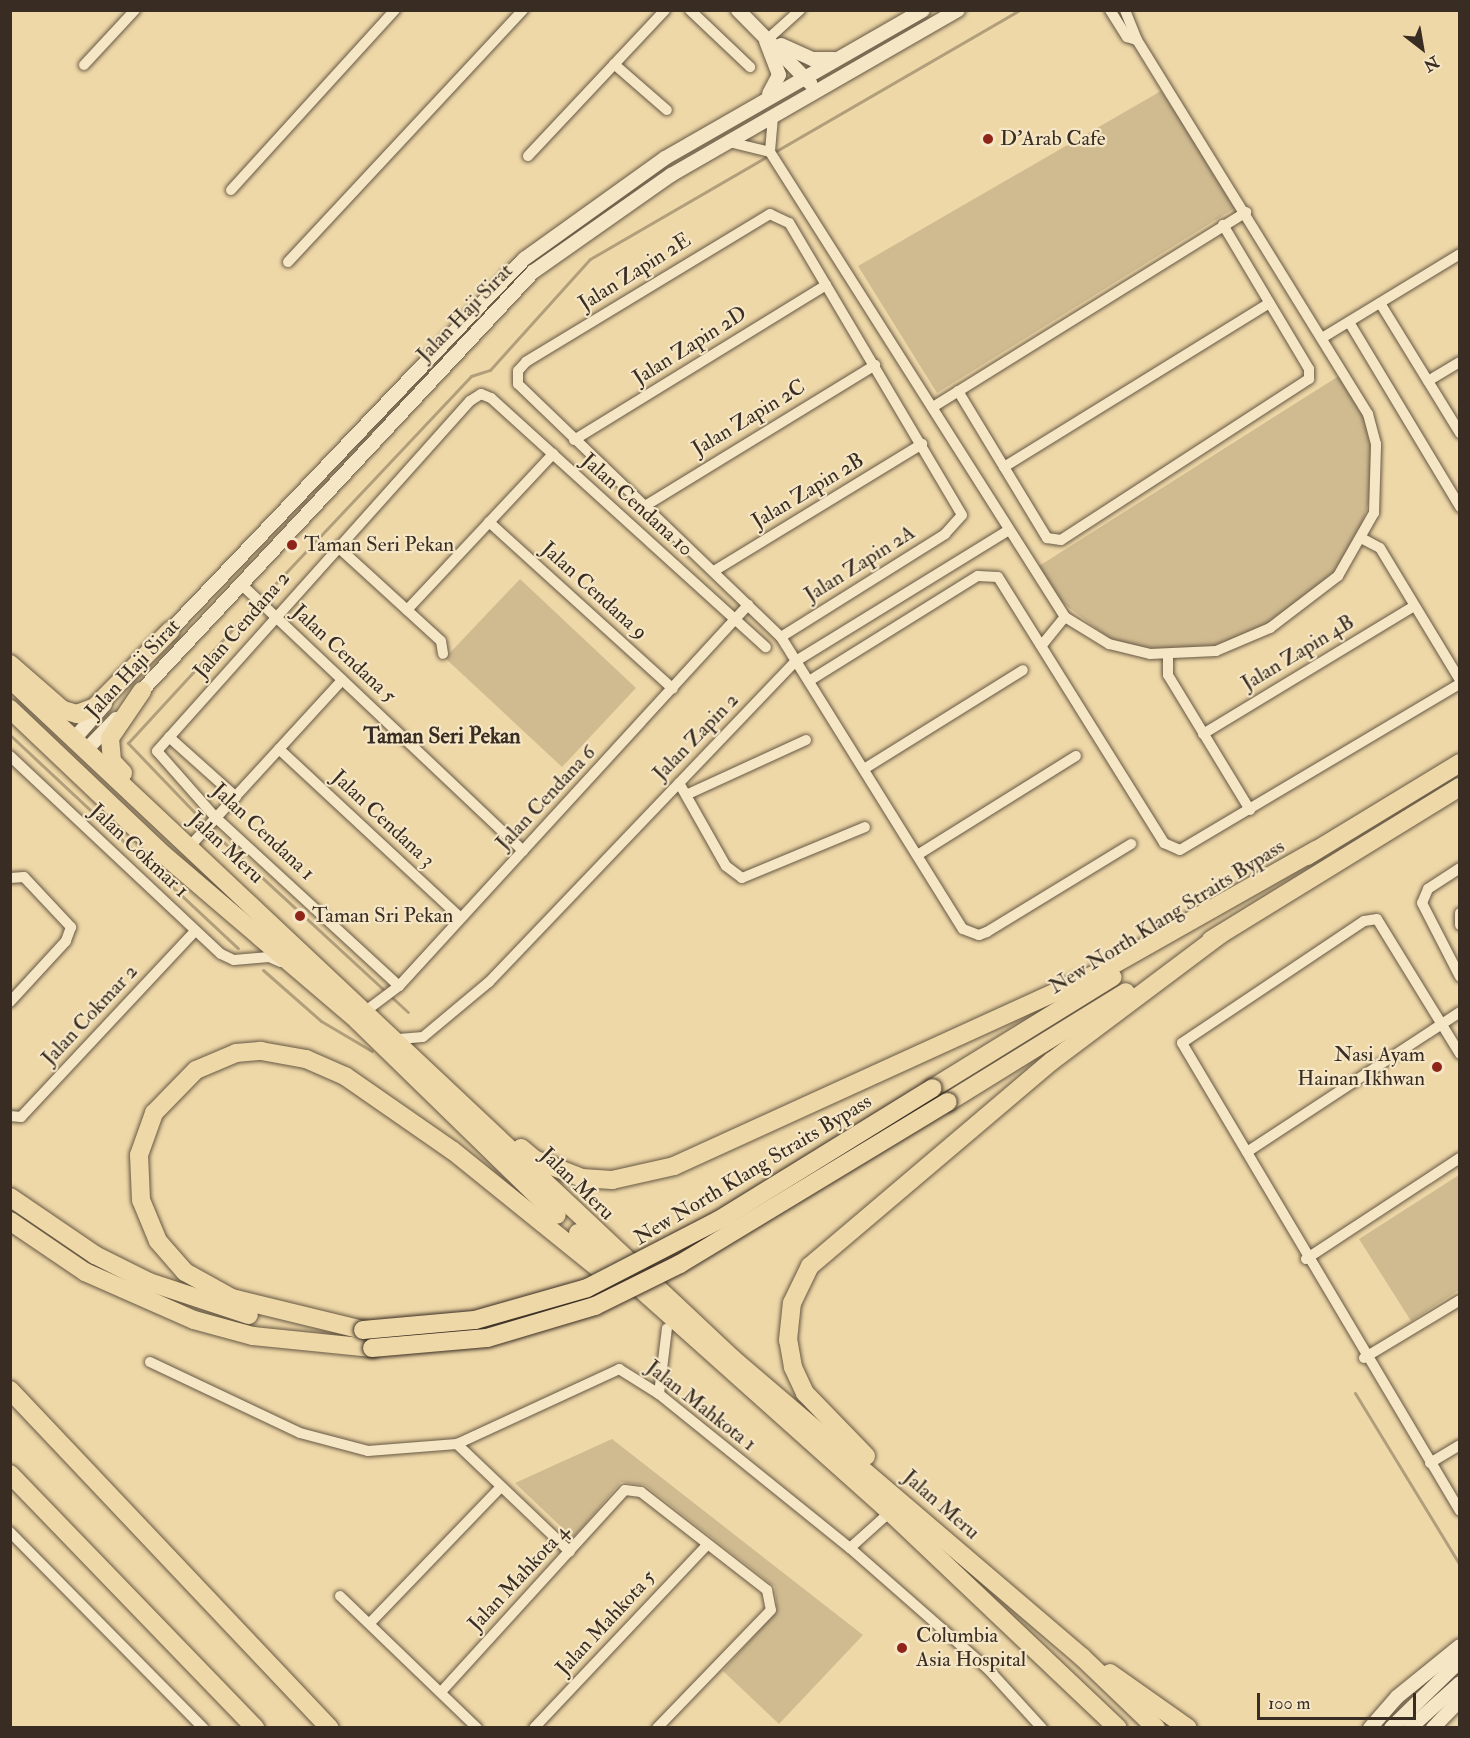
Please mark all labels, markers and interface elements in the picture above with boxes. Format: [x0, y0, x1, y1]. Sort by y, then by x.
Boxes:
north arrow [1392, 18, 1452, 78]
text: N [1420, 51, 1443, 76]
place label: D'Arab Cafe [1000, 126, 1106, 152]
marker: D'Arab Cafe [981, 132, 995, 146]
street label: Jalan Zapin 2E [574, 228, 696, 316]
street label: Jalan Haji Sirat [412, 259, 518, 367]
street label: Jalan Zapin 2D [628, 301, 752, 391]
street label: Jalan Zapin 2C [688, 374, 810, 462]
street label: Jalan Cendana 10 [576, 448, 698, 562]
street label: Jalan Zapin 2B [747, 448, 869, 534]
street label: Jalan Zapin 2A [800, 520, 920, 608]
place label: Taman Seri Pekan [304, 532, 454, 558]
street label: Jalan Cendana 9 [536, 537, 652, 645]
marker: Taman Seri Pekan [285, 538, 299, 552]
street label: Jalan Cendana 2 [188, 566, 296, 684]
street label: Jalan Cendana 5 [287, 599, 401, 709]
street label: Jalan Zapin 4B [1237, 610, 1359, 696]
street label: Jalan Haji Sirat [80, 614, 186, 724]
street label: Jalan Zapin 2 [648, 688, 744, 786]
district label: Taman Seri Pekan [363, 724, 521, 750]
street label: Jalan Cendana 6 [491, 740, 601, 856]
street label: Jalan Cendana 3 [326, 765, 440, 873]
street label: Jalan Cendana 1 [206, 778, 320, 886]
street label: Jalan Cokmar 1 [84, 799, 194, 903]
street label: Jalan Meru [183, 807, 269, 889]
street label: New North Klang Straits Bypass [1045, 834, 1289, 1000]
place label: Taman Sri Pekan [312, 903, 453, 929]
marker: Taman Sri Pekan [293, 909, 307, 923]
street label: Jalan Cokmar 2 [37, 959, 143, 1071]
place label: Nasi Ayam Hainan Ikhwan [1297, 1042, 1425, 1092]
marker: Nasi Ayam Hainan Ikhwan [1430, 1060, 1444, 1074]
street label: New North Klang Straits Bypass [630, 1089, 876, 1251]
street label: Jalan Meru [535, 1143, 619, 1225]
street label: Jalan Mahkota 1 [641, 1355, 761, 1457]
street label: Jalan Meru [897, 1465, 985, 1545]
street label: Jalan Mahkota 4 [463, 1519, 575, 1637]
street label: Jalan Mahkota 5 [551, 1565, 661, 1681]
place label: Columbia Asia Hospital [916, 1623, 1026, 1673]
marker: Columbia Asia Hospital [893, 1639, 911, 1657]
scale bar [1260, 1681, 1419, 1719]
text: 100 m [1268, 1692, 1311, 1715]

